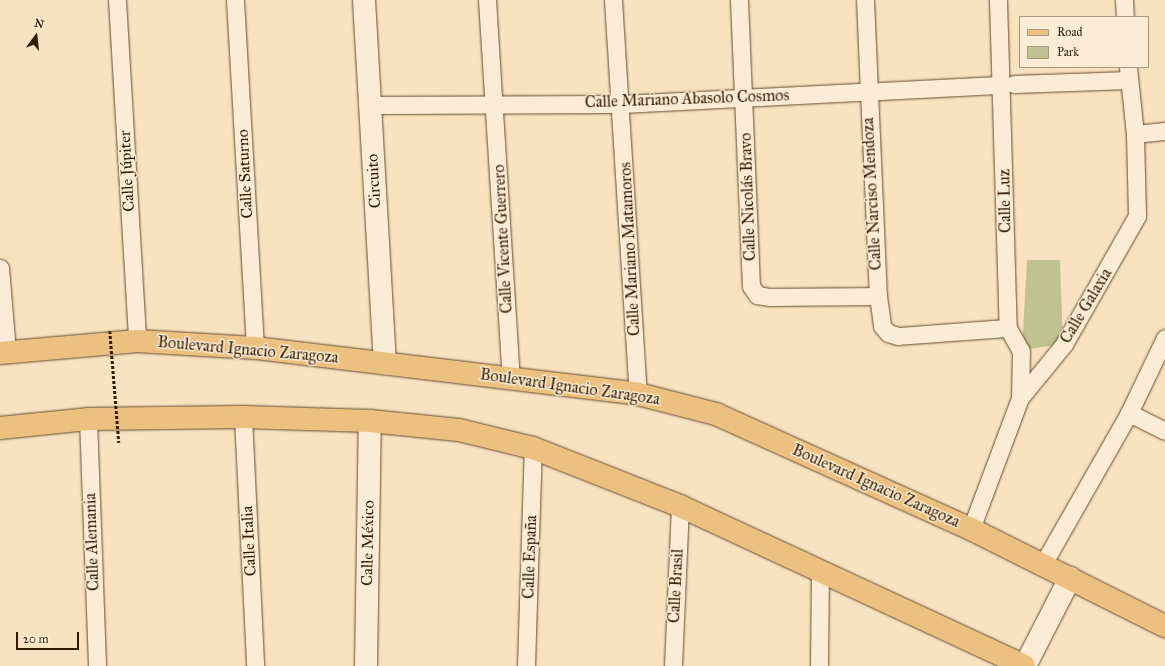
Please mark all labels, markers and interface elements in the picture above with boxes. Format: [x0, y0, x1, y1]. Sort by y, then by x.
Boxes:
north arrow [16, 16, 56, 56]
text: N [33, 16, 45, 31]
legend [1019, 16, 1149, 68]
text: Road [1057, 25, 1083, 39]
text: Park [1057, 45, 1079, 59]
street label: Calle Mariano Abasolo Cosmos [584, 86, 790, 112]
street label: Calle Narciso Mendoza [858, 117, 886, 271]
street label: Calle Saturno [233, 129, 257, 219]
street label: Calle Júpiter [115, 130, 139, 212]
street label: Calle Nicolás Bravo [736, 133, 760, 261]
street label: Circuito [363, 153, 385, 209]
street label: Calle Mariano Matamoros [616, 162, 644, 336]
street label: Calle Vicente Guerrero [490, 164, 516, 314]
street label: Calle Luz [995, 169, 1015, 233]
street label: Calle Galaxia [1056, 265, 1116, 347]
street label: Boulevard Ignacio Zaragoza [157, 333, 339, 367]
street label: Boulevard Ignacio Zaragoza [479, 365, 661, 409]
street label: Boulevard Ignacio Zaragoza [789, 440, 963, 532]
street label: Calle Alemania [81, 493, 103, 591]
street label: Calle México [358, 500, 378, 586]
street label: Calle Italia [238, 505, 260, 577]
street label: Calle España [519, 515, 541, 599]
street label: Calle Brasil [664, 548, 688, 624]
scale bar [18, 624, 81, 650]
text: 20 m [23, 632, 49, 646]

